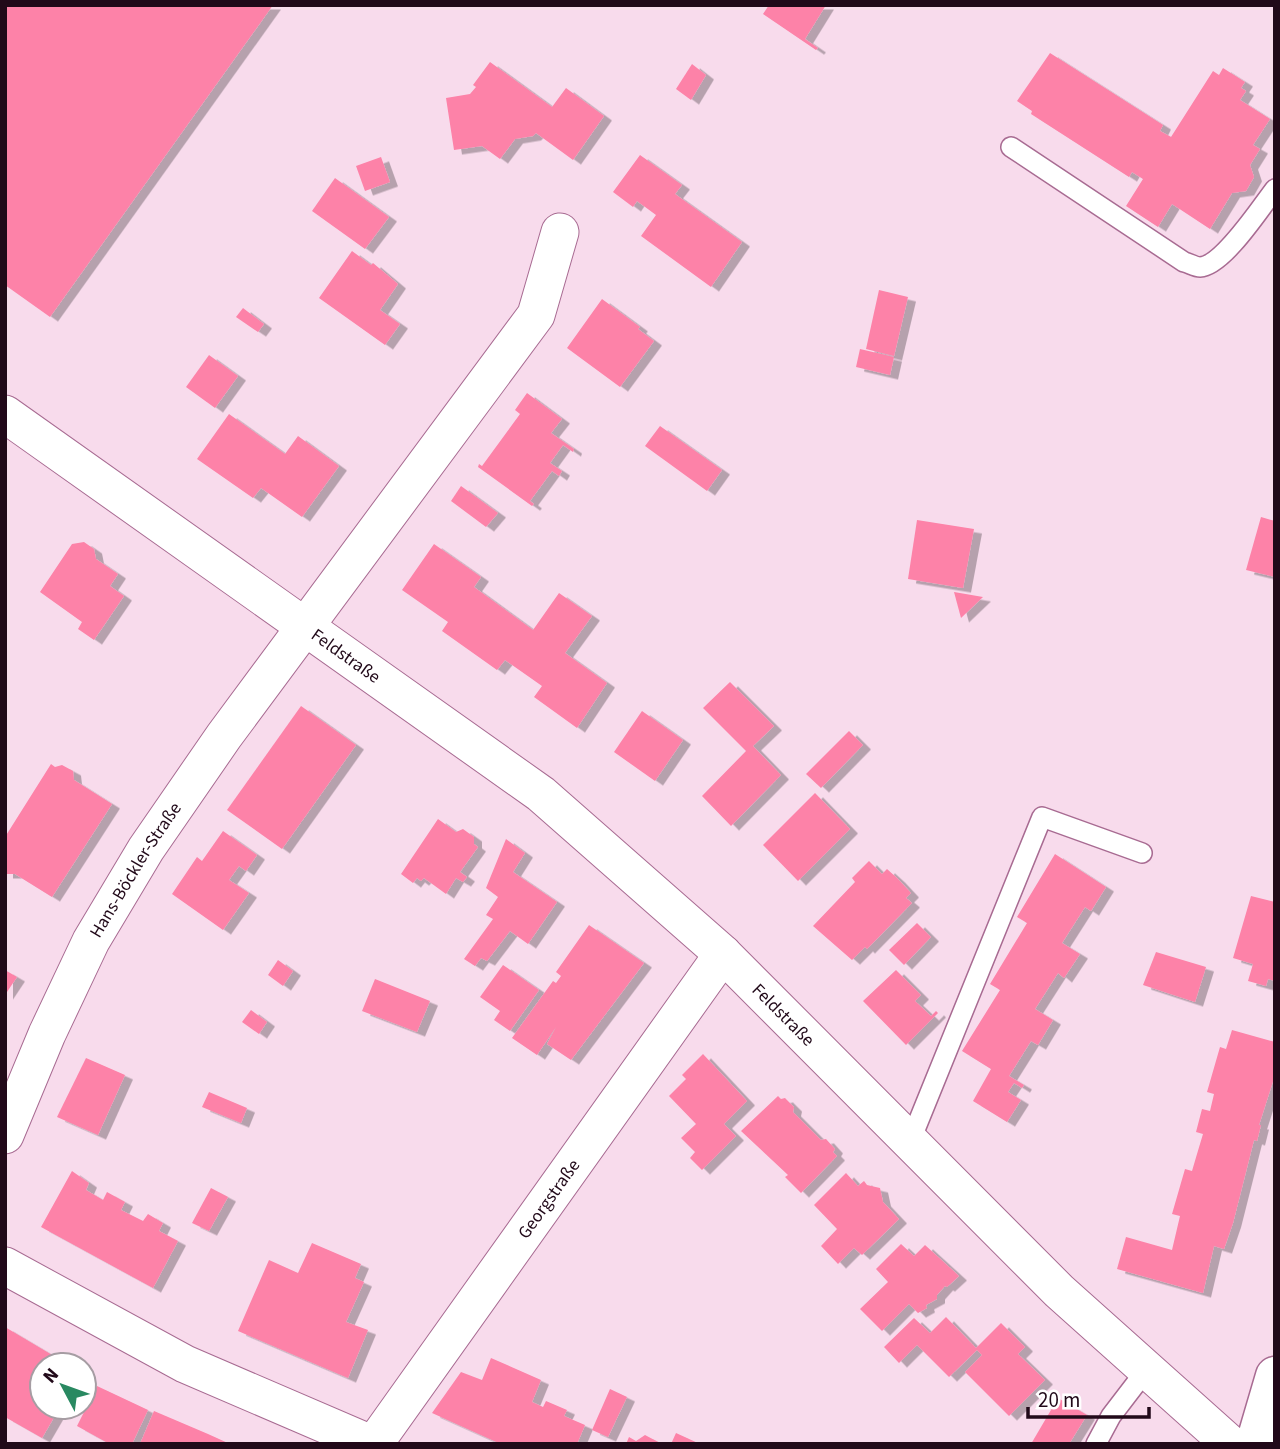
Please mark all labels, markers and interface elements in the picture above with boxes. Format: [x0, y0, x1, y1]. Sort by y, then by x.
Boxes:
street label: Feldstraße [306, 623, 386, 689]
street label: Hans-Böckler-Straße [83, 797, 187, 942]
street label: Feldstraße [746, 978, 820, 1052]
street label: Georgstraße [512, 1154, 586, 1244]
north arrow [28, 1351, 98, 1421]
text: N [37, 1362, 66, 1389]
scale bar [1028, 1376, 1149, 1420]
text: 20 m [1038, 1385, 1080, 1415]

